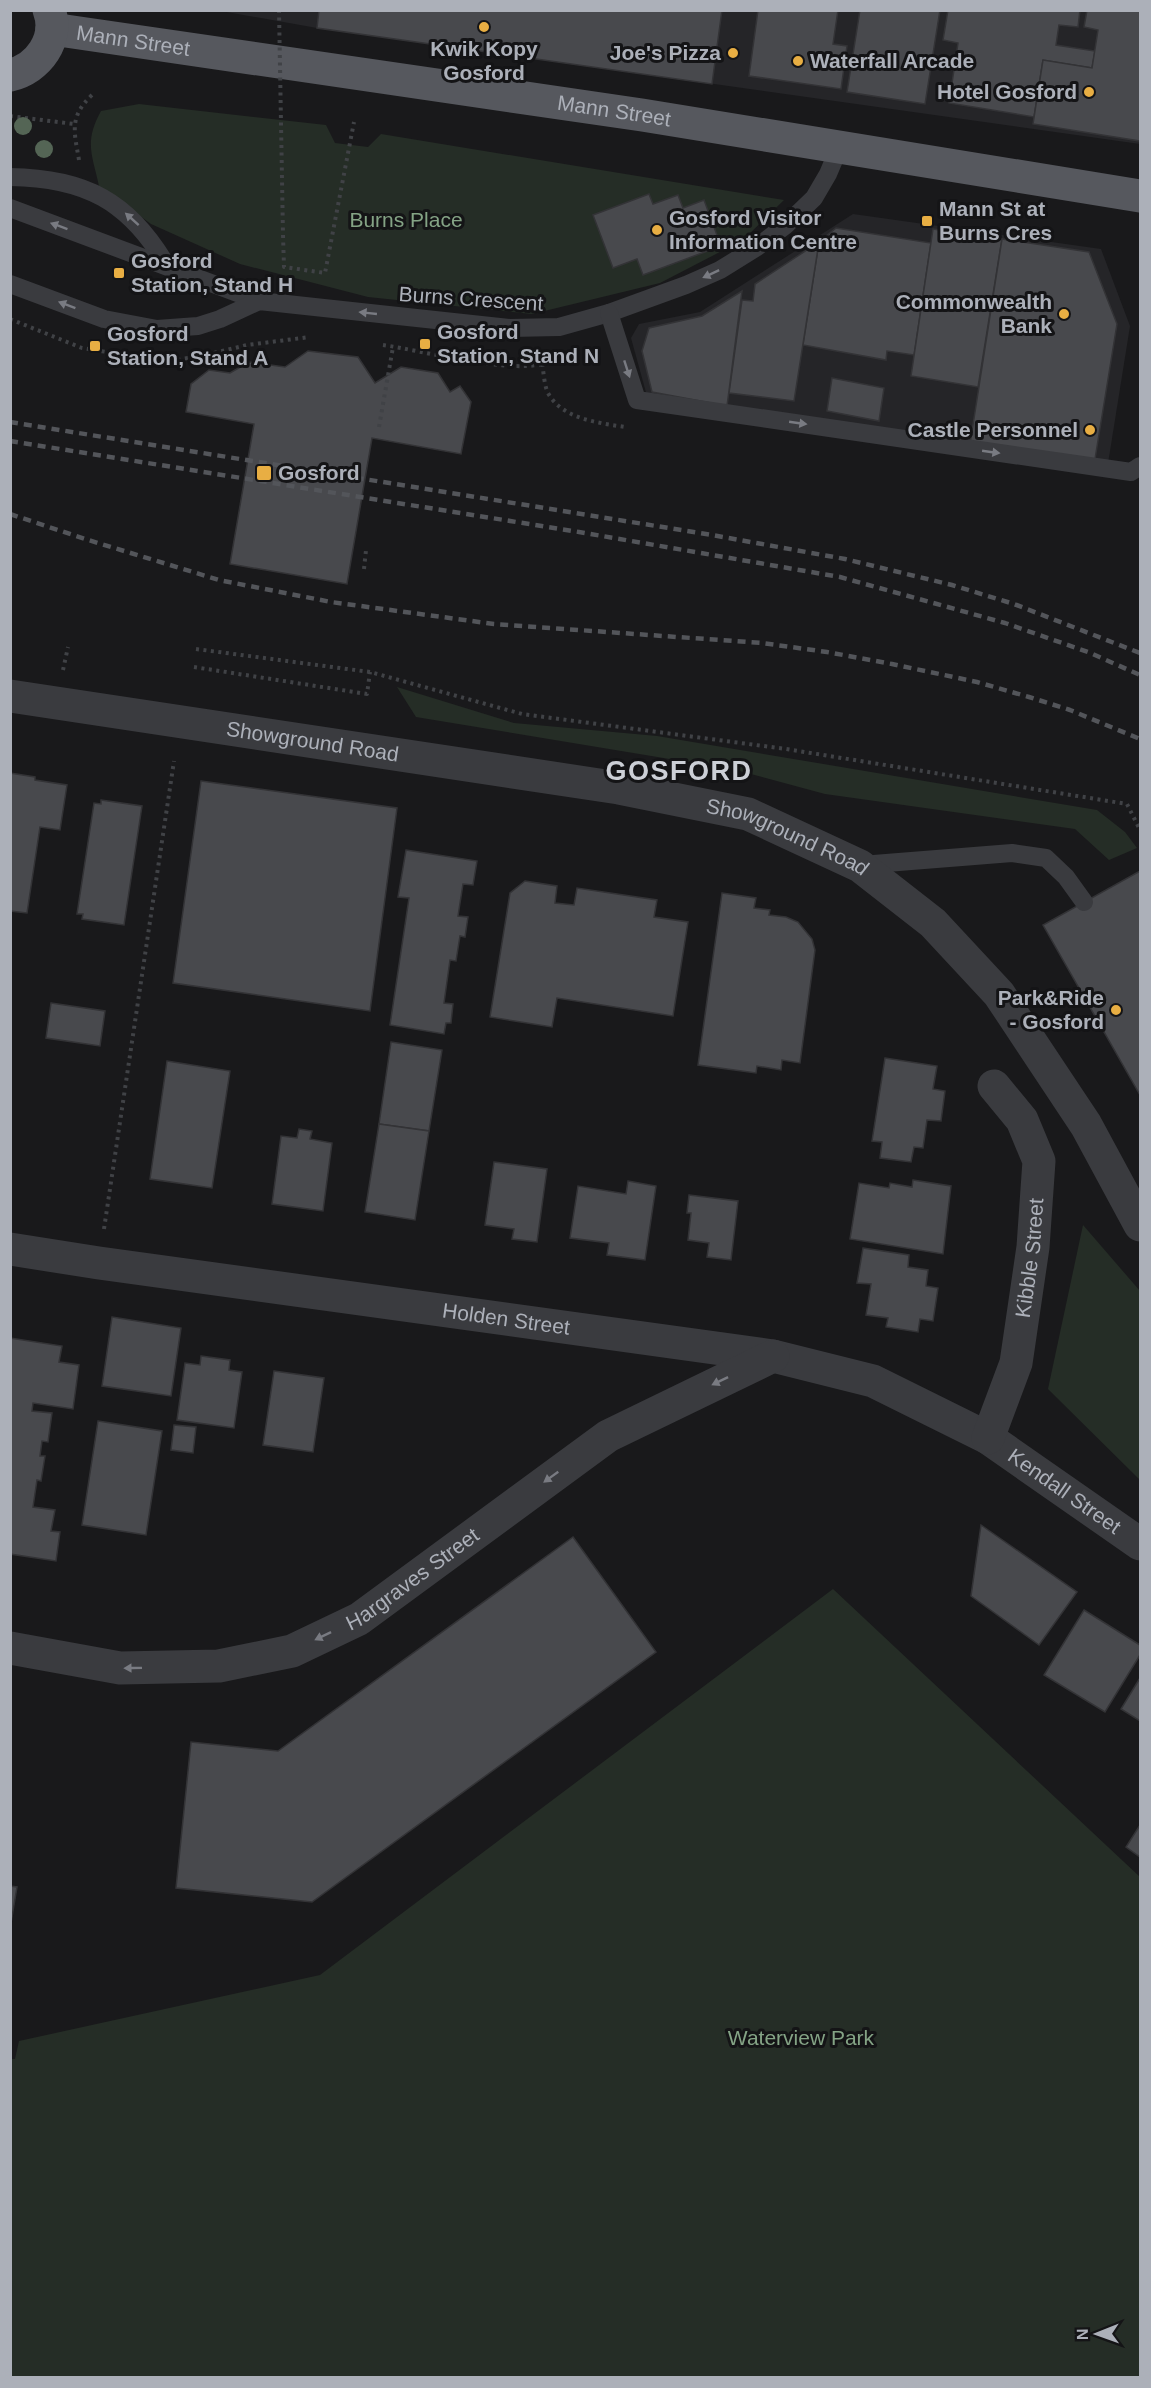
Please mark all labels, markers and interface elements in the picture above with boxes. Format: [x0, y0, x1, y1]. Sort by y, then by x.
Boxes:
marker: Kwik Kopy Gosford [477, 20, 491, 34]
street label: Mann Street [75, 21, 192, 60]
place label: Kwik Kopy Gosford [430, 37, 538, 84]
place label: Joe's Pizza [610, 41, 721, 64]
marker: Joe's Pizza [726, 46, 740, 60]
place label: Waterfall Arcade [810, 49, 974, 72]
marker: Waterfall Arcade [791, 54, 805, 68]
place label: Hotel Gosford [937, 80, 1077, 103]
marker: Hotel Gosford [1082, 85, 1096, 99]
street label: Mann Street [556, 91, 673, 131]
place label: Mann St at Burns Cres [939, 197, 1052, 244]
place label: Gosford Visitor Information Centre [669, 206, 857, 253]
park label: Burns Place [349, 208, 463, 231]
one-way arrow [124, 213, 140, 226]
marker: Mann St at Burns Cres [920, 214, 934, 228]
one-way arrow [49, 220, 67, 230]
marker: Gosford Visitor Information Centre [650, 223, 664, 237]
place label: Gosford Station, Stand H [131, 249, 293, 296]
marker: Gosford Station, Stand H [112, 266, 126, 280]
one-way arrow [702, 269, 720, 279]
street label: Burns Crescent [398, 282, 544, 315]
place label: Commonwealth Bank [896, 290, 1052, 337]
one-way arrow [58, 300, 76, 310]
marker: Commonwealth Bank [1057, 307, 1071, 321]
one-way arrow [358, 308, 377, 318]
place label: Gosford Station, Stand N [437, 320, 599, 367]
place label: Gosford Station, Stand A [107, 322, 268, 369]
marker: Gosford Station, Stand N [418, 337, 432, 351]
marker: Gosford Station, Stand A [88, 339, 102, 353]
one-way arrow [623, 360, 632, 378]
place label: Castle Personnel [908, 418, 1078, 441]
one-way arrow [789, 419, 808, 428]
marker: Castle Personnel [1083, 423, 1097, 437]
one-way arrow [981, 447, 1000, 456]
place label: Gosford [278, 461, 360, 484]
marker: Gosford [255, 464, 273, 482]
street label: Showground Road [225, 717, 400, 766]
district label: GOSFORD [605, 756, 753, 786]
street label: Showground Road [704, 794, 874, 880]
place label: Park&Ride - Gosford [998, 986, 1104, 1033]
marker: Park&Ride - Gosford [1109, 1003, 1123, 1017]
street label: Kibble Street [1011, 1197, 1047, 1319]
street label: Holden Street [441, 1298, 571, 1339]
one-way arrow [712, 1377, 729, 1386]
street label: Kendall Street [1004, 1444, 1125, 1538]
one-way arrow [544, 1471, 559, 1483]
street label: Hargraves Street [342, 1523, 483, 1635]
one-way arrow [314, 1631, 331, 1641]
one-way arrow [123, 1663, 142, 1673]
park label: Waterview Park [728, 2026, 875, 2049]
north arrow [1067, 2304, 1127, 2364]
text: N [1074, 2328, 1091, 2340]

